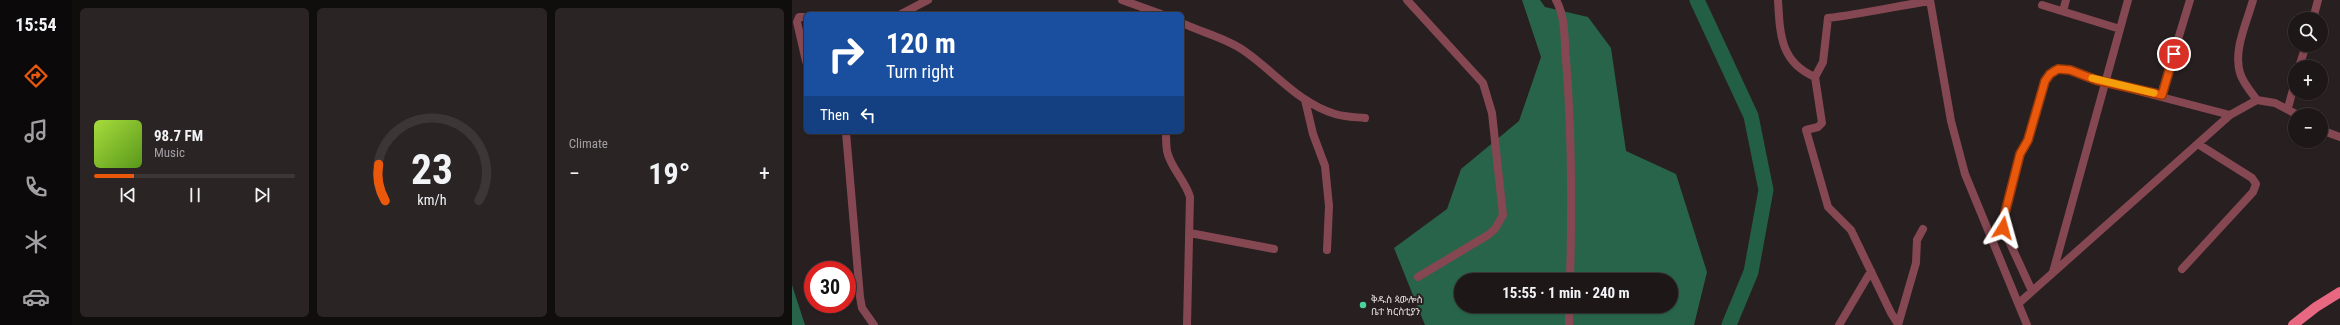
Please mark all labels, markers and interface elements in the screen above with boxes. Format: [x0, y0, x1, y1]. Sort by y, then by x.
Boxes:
map controls [2288, 12, 2328, 148]
button: search [2288, 12, 2328, 52]
text: 15:54 [15, 14, 57, 35]
text: 120 m [886, 27, 956, 60]
icon: right [820, 28, 872, 80]
pin [2157, 37, 2191, 71]
icon: arrive [2163, 43, 2185, 65]
button: + [2288, 60, 2328, 100]
text: Turn right [886, 61, 954, 82]
icon: directions [22, 62, 50, 90]
icon: left [857, 104, 879, 126]
text: Then [820, 106, 849, 124]
button: − [2288, 108, 2328, 148]
icon: music [22, 117, 50, 145]
text: 98.7 FM [154, 127, 203, 145]
text: Climate [569, 136, 608, 151]
text: 23 [411, 144, 453, 193]
text: Music [154, 145, 185, 160]
text: 19° [648, 156, 690, 191]
text: − [569, 161, 580, 186]
text: + [759, 161, 770, 186]
icon: phone [22, 173, 50, 201]
icon: previous [117, 184, 139, 206]
icon: pause [184, 184, 206, 206]
icon: next [251, 184, 273, 206]
text: km/h [417, 191, 447, 207]
position arrow [1982, 207, 2024, 249]
icon: climate [22, 228, 50, 256]
speed limit sign: 30 [804, 261, 856, 313]
icon: car [22, 283, 50, 311]
text: 15:55 · 1 min · 240 m [1502, 284, 1630, 302]
place label: ቅዱስ ጳውሎስ ቤተ ክርስቲያን [1371, 294, 1423, 317]
marker: ቅዱስ ጳውሎስ ቤተ ክርስቲያን [1358, 300, 1368, 310]

